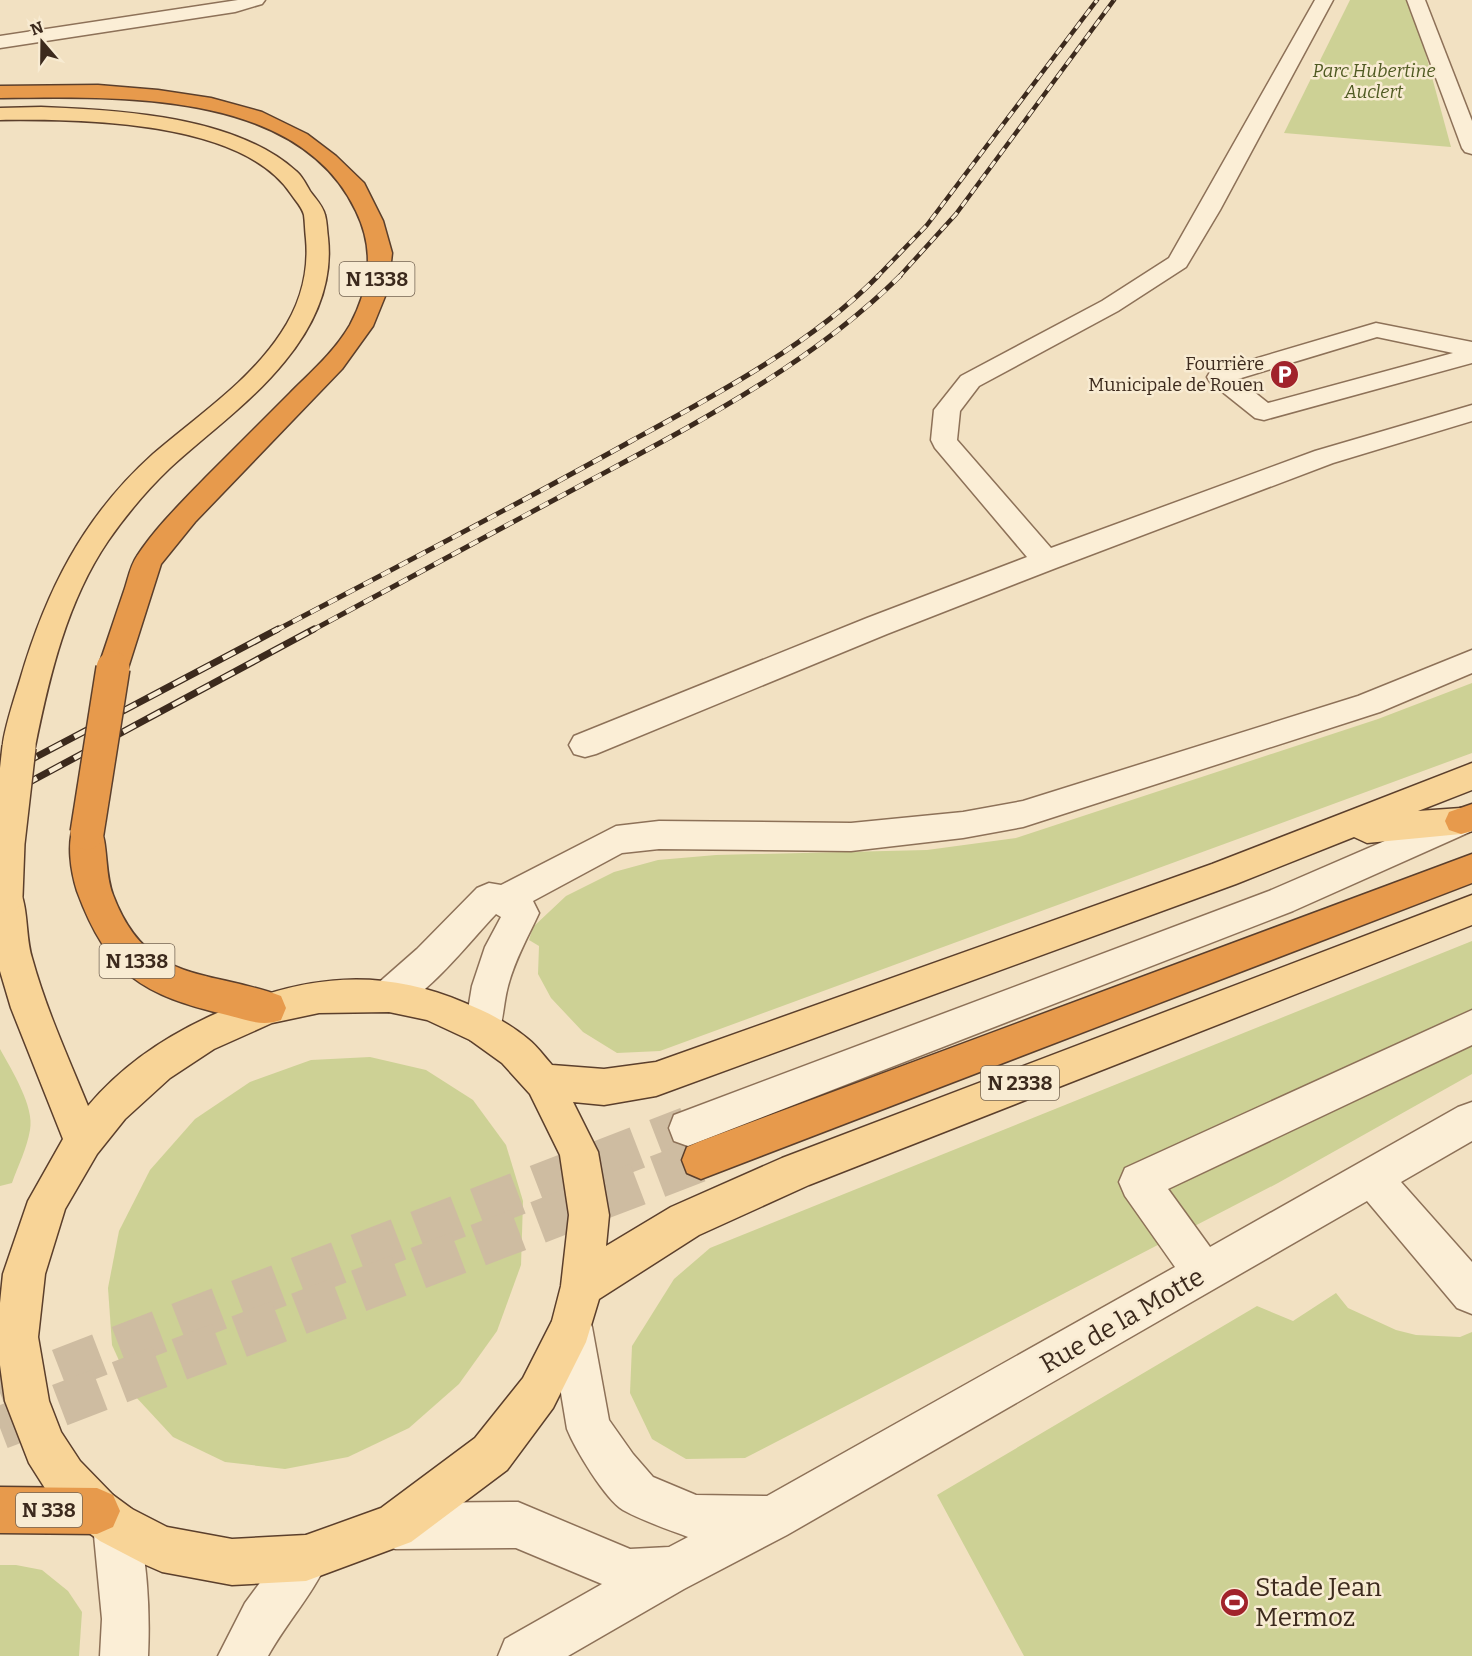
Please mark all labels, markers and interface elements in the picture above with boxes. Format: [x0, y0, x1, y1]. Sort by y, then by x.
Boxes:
north arrow [12, 12, 72, 72]
text: N [28, 17, 46, 39]
park label: Parc Hubertine Auclert [1313, 60, 1435, 103]
road number: N 1338 [340, 262, 415, 296]
place label: Fourrière Municipale de Rouen [1088, 353, 1265, 396]
parking icon: Fourrière Municipale de Rouen [1269, 358, 1301, 390]
road number: N 1338 [100, 944, 174, 978]
road number: N 2338 [981, 1066, 1059, 1100]
street label: Rue de la Motte [1035, 1261, 1210, 1380]
road number: N 338 [16, 1493, 82, 1527]
place label: Stade Jean Mermoz [1255, 1572, 1382, 1633]
sports icon: Stade Jean Mermoz [1218, 1586, 1250, 1618]

